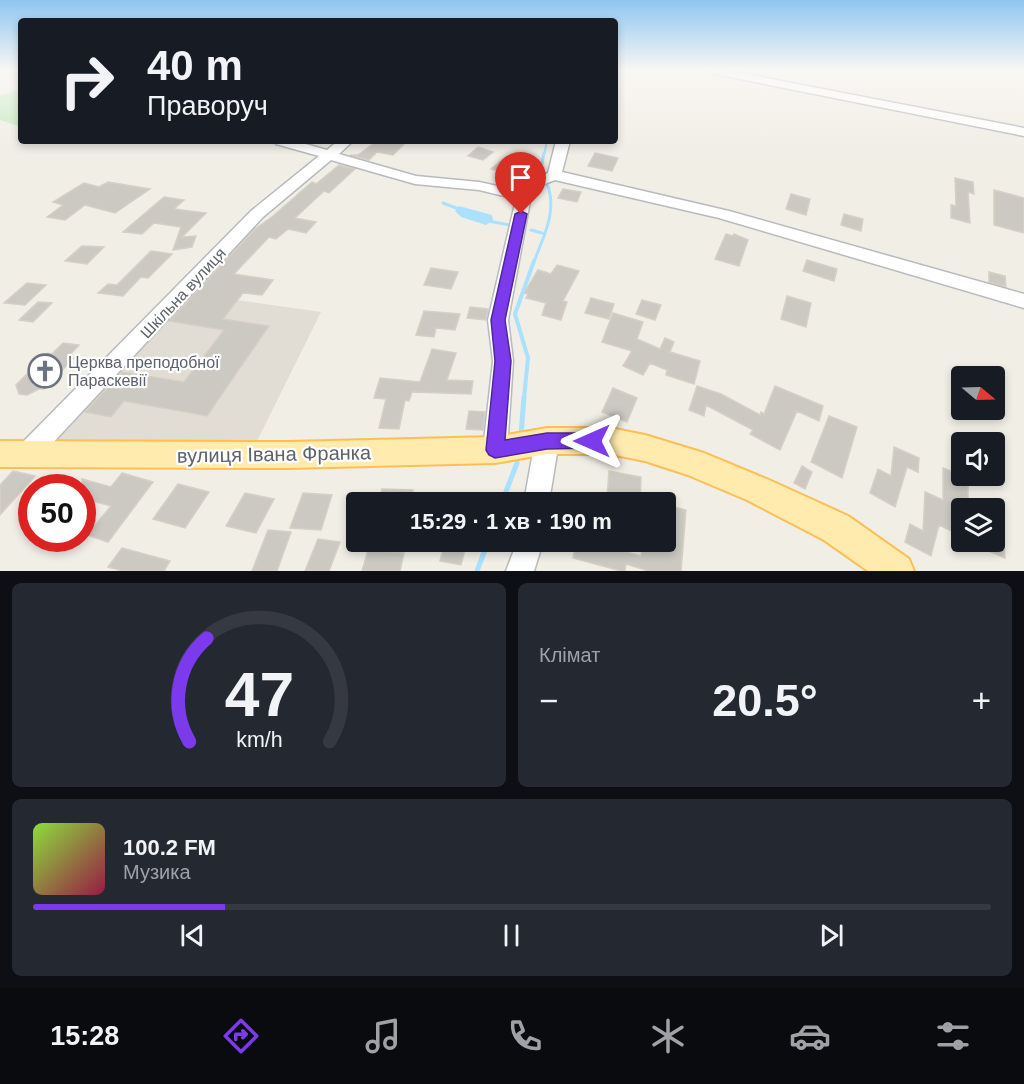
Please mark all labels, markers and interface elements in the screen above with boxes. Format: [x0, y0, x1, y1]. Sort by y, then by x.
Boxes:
icon: right [48, 42, 126, 120]
text: 40 m [147, 42, 243, 89]
text: Праворуч [147, 91, 268, 121]
pin [495, 152, 546, 214]
icon: arrive [504, 161, 537, 194]
street label: Шкільна вулиця [137, 244, 229, 342]
church icon: Церква преподобної Параскевії [27, 353, 63, 389]
place label: Церква преподобної Параскевії [68, 354, 220, 389]
north arrow [951, 366, 1005, 420]
map controls [951, 366, 1005, 552]
position arrow [560, 409, 624, 473]
button: sound [951, 432, 1005, 486]
street label: вулиця Івана Франка [177, 441, 372, 467]
speed limit sign: 50 [18, 474, 96, 552]
button: layers [951, 498, 1005, 552]
text: 15:29 · 1 хв · 190 m [410, 509, 612, 534]
text: Клімат [539, 644, 600, 666]
text: 47 [224, 660, 294, 729]
text: 20.5° [712, 675, 818, 726]
text: − [539, 682, 558, 719]
text: + [972, 682, 991, 719]
text: km/h [236, 728, 282, 752]
text: 100.2 FM [123, 835, 216, 860]
text: Музика [123, 861, 191, 883]
icon: previous [176, 919, 209, 952]
icon: pause [495, 919, 528, 952]
icon: next [815, 919, 848, 952]
icon: directions [220, 1015, 262, 1057]
icon: music [362, 1015, 404, 1057]
icon: phone [504, 1015, 546, 1057]
icon: climate [647, 1015, 689, 1057]
icon: car [789, 1015, 831, 1057]
icon: filters [932, 1015, 974, 1057]
text: 15:28 [50, 1021, 119, 1051]

